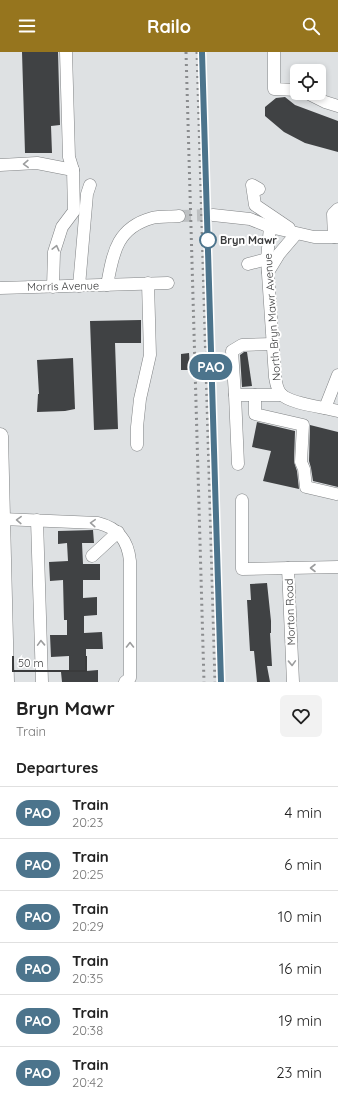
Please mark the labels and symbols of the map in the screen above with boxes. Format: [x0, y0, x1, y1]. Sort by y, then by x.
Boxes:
one-way arrow [23, 159, 29, 168]
marker: Bryn Mawr [199, 231, 217, 249]
place label: Bryn Mawr [220, 233, 277, 247]
one-way arrow [51, 245, 59, 251]
street label: North Bryn Mawr Avenue [261, 253, 283, 381]
street label: Morris Avenue [27, 278, 99, 294]
line badge: PAO [188, 354, 234, 380]
one-way arrow [16, 515, 22, 524]
one-way arrow [90, 518, 96, 527]
one-way arrow [310, 564, 316, 572]
street label: Morton Road [282, 578, 298, 646]
one-way arrow [36, 640, 45, 646]
one-way arrow [126, 642, 134, 648]
scale bar [12, 654, 87, 673]
one-way arrow [288, 660, 296, 666]

